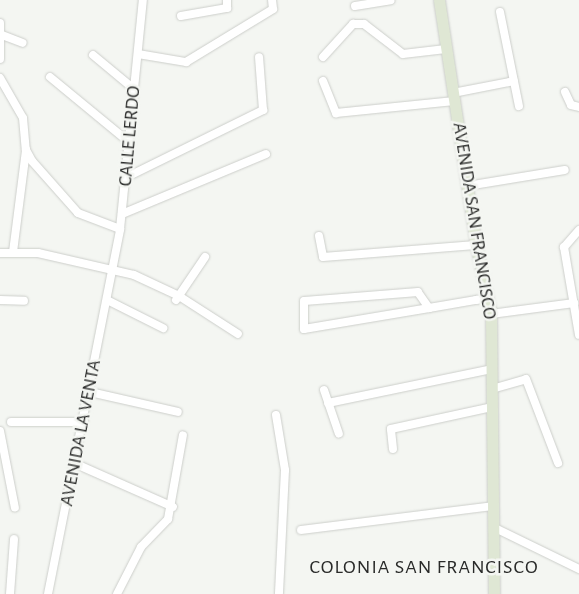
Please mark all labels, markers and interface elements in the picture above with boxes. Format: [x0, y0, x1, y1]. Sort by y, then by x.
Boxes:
street label: CALLE LERDO [114, 85, 146, 187]
street label: AVENIDA SAN FRANCISCO [447, 121, 501, 321]
street label: AVENIDA LA VENTA [56, 358, 106, 508]
district label: COLONIA SAN FRANCISCO [307, 555, 541, 579]

